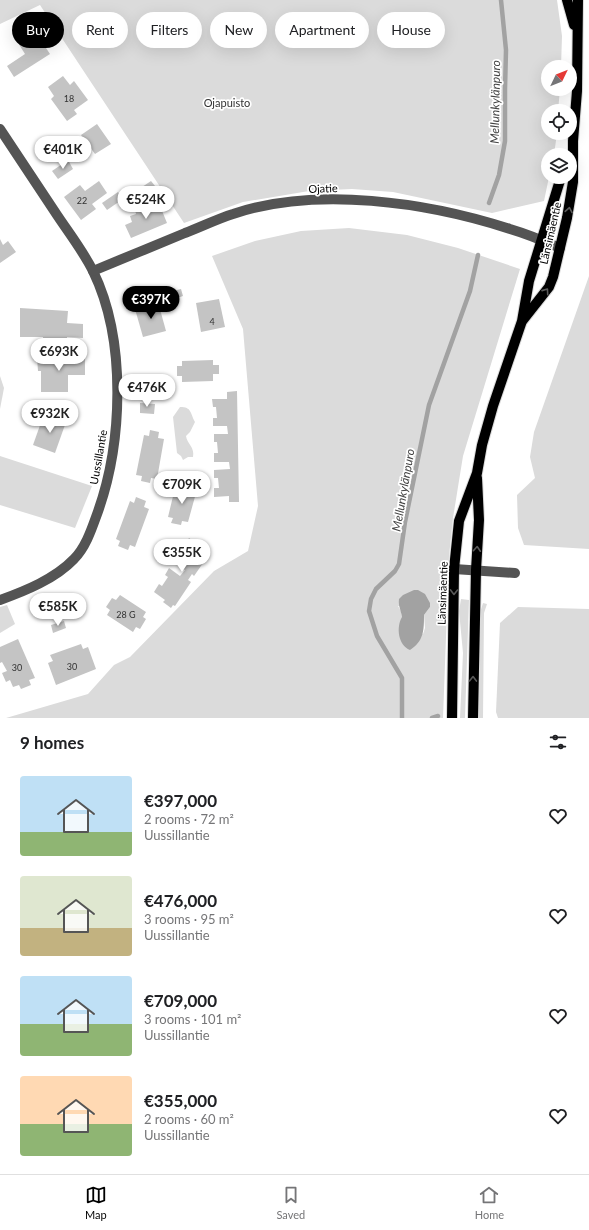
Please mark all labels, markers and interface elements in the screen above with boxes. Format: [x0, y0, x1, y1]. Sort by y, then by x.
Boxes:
chip: Buy [12, 12, 64, 48]
chip: Rent [72, 12, 128, 48]
chip: Filters [136, 12, 202, 48]
chip: New [210, 12, 267, 48]
chip: Apartment [275, 12, 369, 48]
chip: House [377, 12, 445, 48]
water label: Mellunkylänpuro [487, 60, 503, 144]
north arrow [541, 60, 577, 96]
map controls [541, 60, 577, 184]
house number: 18 [64, 93, 74, 104]
park label: Ojapuisto [204, 96, 250, 109]
button: locate [541, 104, 577, 140]
pin: €401K [35, 136, 91, 170]
text: €401K [43, 141, 83, 157]
button: layers [541, 148, 577, 184]
street label: Ojatie [308, 181, 338, 195]
pin: €524K [118, 186, 174, 220]
text: €524K [126, 191, 166, 207]
house number: 22 [77, 195, 87, 206]
street label: Länsimäentie [537, 200, 564, 265]
one-way arrow [564, 207, 572, 213]
pin: €397K [123, 286, 179, 320]
one-way arrow [541, 288, 548, 295]
text: €397K [131, 291, 171, 307]
house number: 4 [209, 316, 215, 327]
pin: €693K [31, 338, 87, 372]
text: €693K [39, 343, 79, 359]
pin: €476K [119, 374, 175, 408]
text: €476K [127, 379, 167, 395]
pin: €932K [22, 400, 78, 434]
text: €932K [30, 405, 70, 421]
street label: Uussillantie [87, 428, 109, 485]
water label: Mellunkylänpuro [388, 448, 418, 532]
pin: €709K [154, 471, 210, 505]
text: €709K [162, 476, 202, 492]
pin: €355K [154, 539, 210, 573]
text: €355K [162, 544, 202, 560]
one-way arrow [473, 546, 482, 552]
street label: Länsimäentie [434, 561, 450, 625]
one-way arrow [450, 589, 458, 595]
pin: €585K [30, 593, 86, 627]
text: €585K [38, 598, 78, 614]
house number: 28 G [116, 609, 136, 620]
house number: 30 [67, 661, 77, 672]
house number: 30 [12, 662, 22, 673]
one-way arrow [469, 676, 477, 682]
icon: filters [547, 731, 569, 753]
text: 9 homes [20, 732, 84, 753]
text: €397,000 [144, 790, 217, 811]
icon: home [52, 792, 100, 840]
icon: heart [547, 805, 569, 827]
text: 2 rooms · 72 m² [144, 811, 234, 827]
text: Uussillantie [144, 827, 210, 843]
text: €476,000 [144, 890, 217, 911]
icon: home [52, 892, 100, 940]
icon: heart [547, 905, 569, 927]
text: 3 rooms · 95 m² [144, 911, 234, 927]
text: Uussillantie [144, 927, 210, 943]
text: €709,000 [144, 990, 217, 1011]
icon: home [52, 992, 100, 1040]
icon: heart [547, 1005, 569, 1027]
text: 3 rooms · 101 m² [144, 1011, 241, 1027]
text: Uussillantie [144, 1027, 210, 1043]
text: €355,000 [144, 1090, 217, 1111]
icon: home [52, 1092, 100, 1140]
icon: heart [547, 1105, 569, 1127]
text: 2 rooms · 60 m² [144, 1111, 234, 1127]
text: Uussillantie [144, 1127, 210, 1143]
tab: Map [85, 1184, 107, 1221]
tab: Saved [276, 1184, 305, 1221]
tab: Home [475, 1184, 504, 1221]

